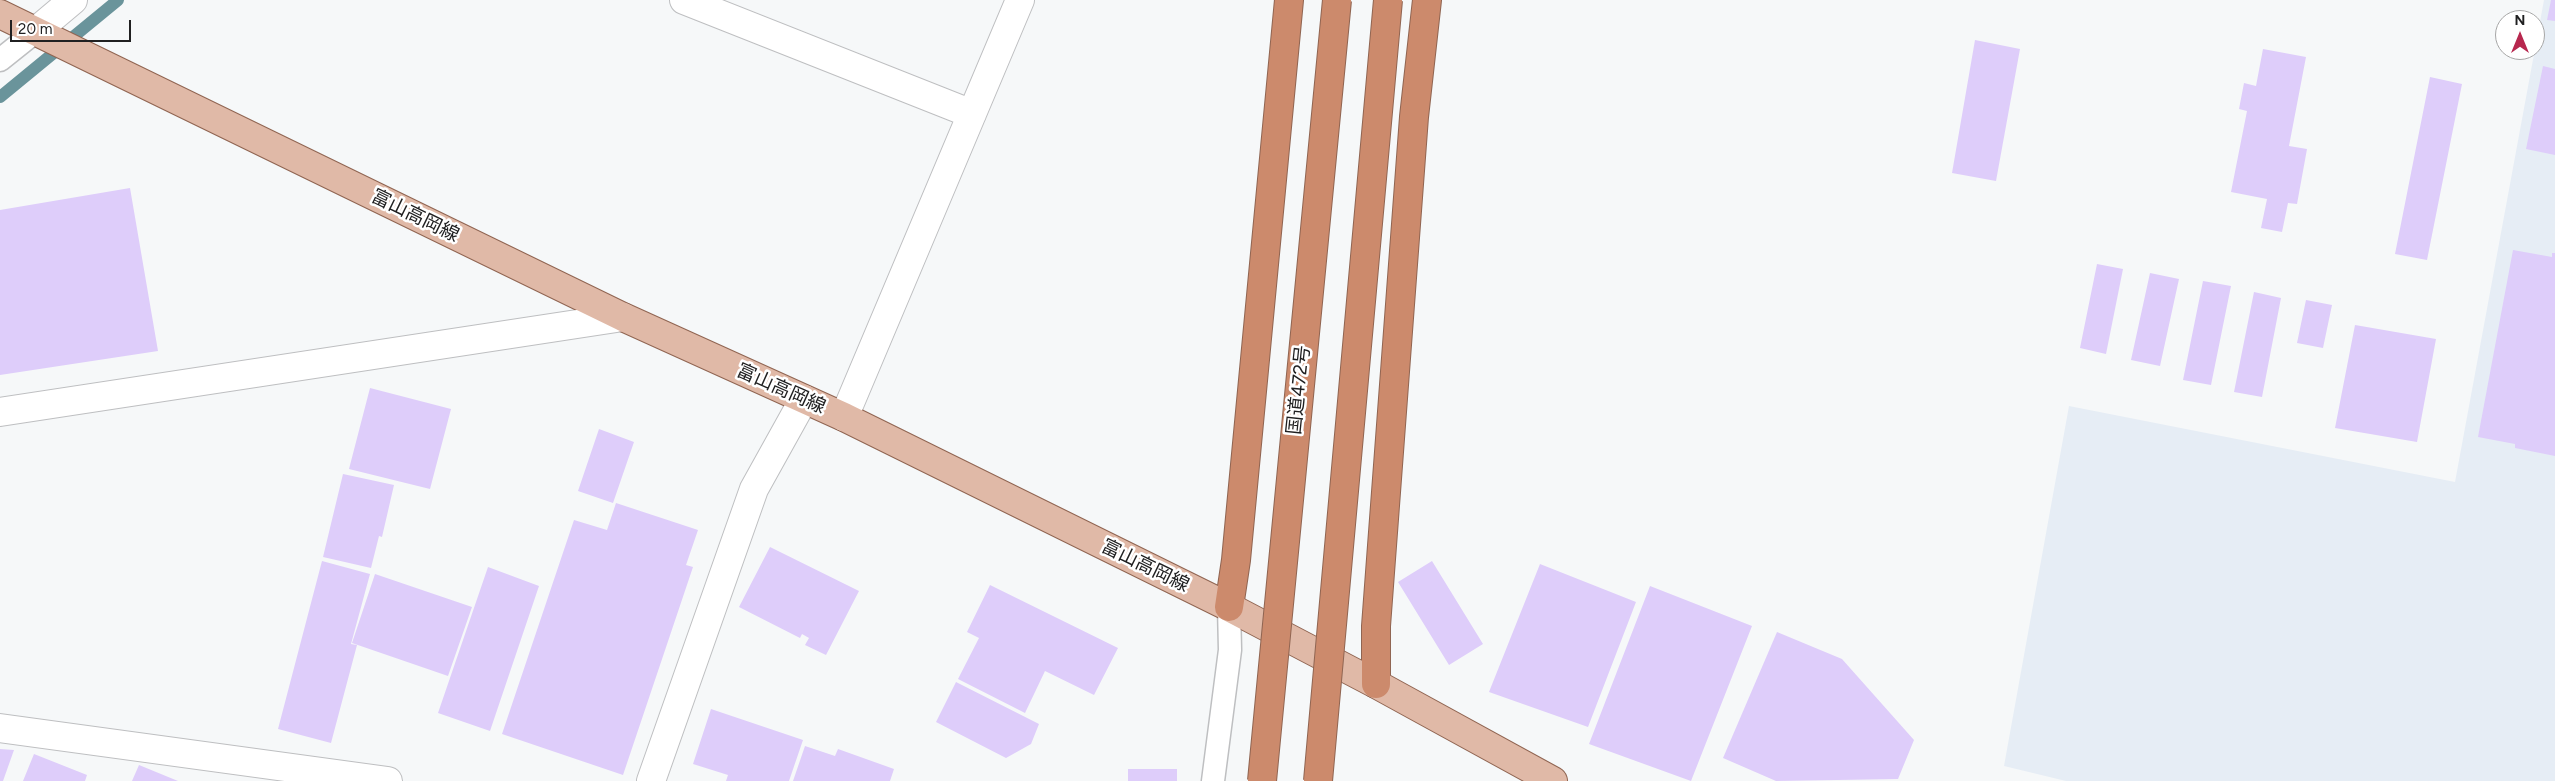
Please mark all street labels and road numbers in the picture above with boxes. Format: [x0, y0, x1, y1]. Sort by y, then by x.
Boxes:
street label: 富山高岡線 [367, 185, 463, 247]
street label: 国道472号 [1283, 344, 1315, 436]
street label: 富山高岡線 [733, 359, 829, 419]
street label: 富山高岡線 [1097, 535, 1193, 597]

